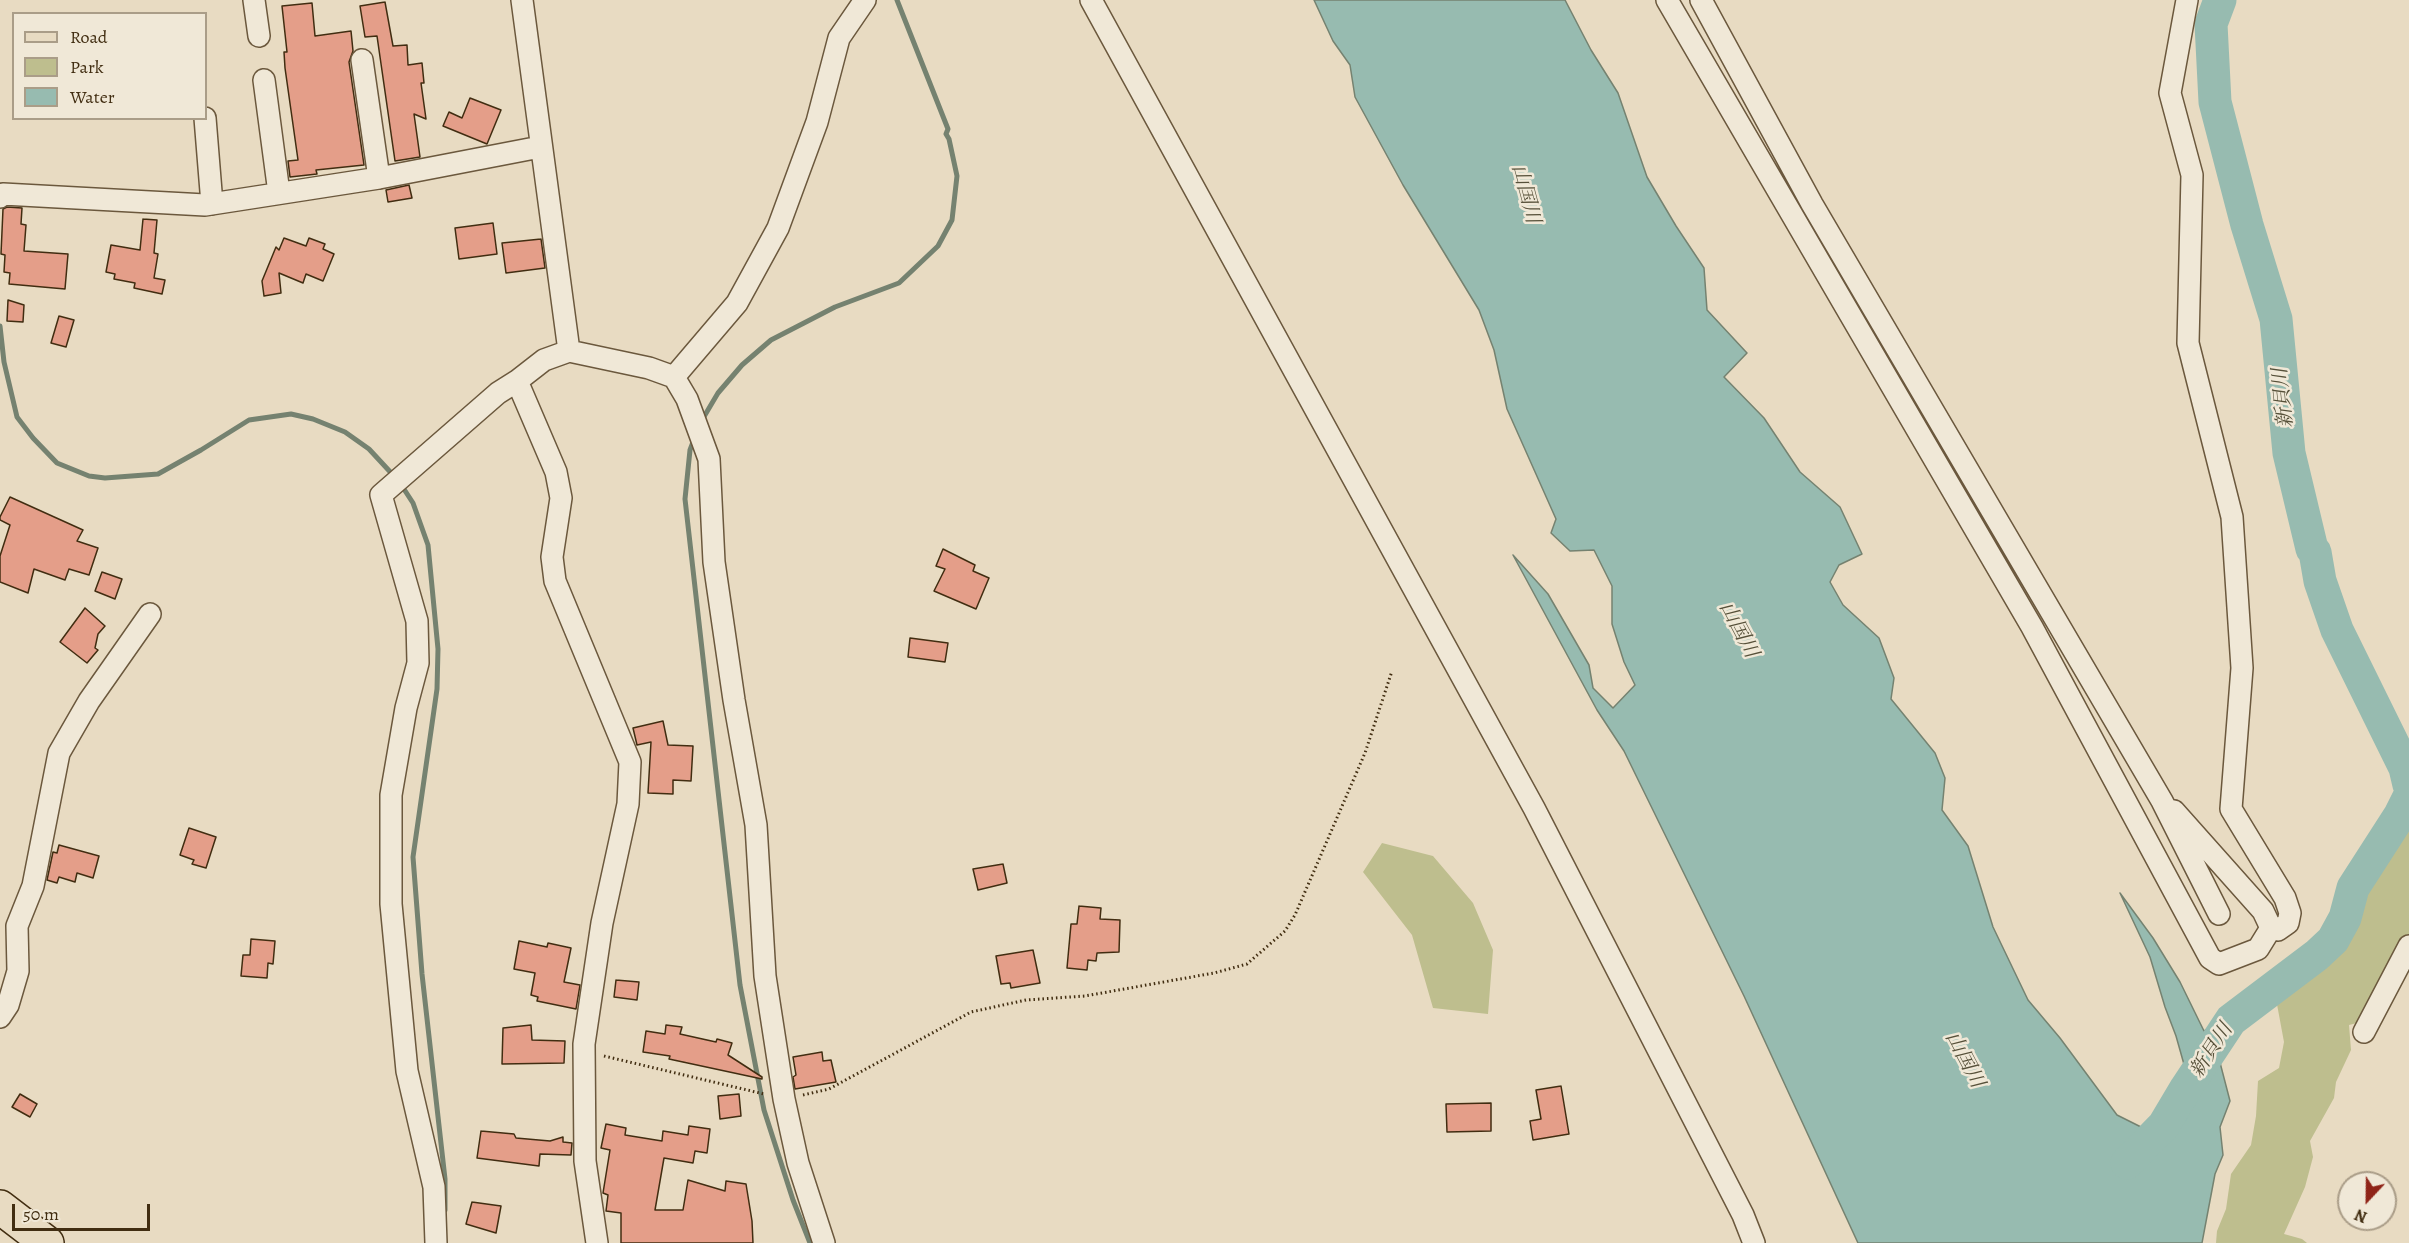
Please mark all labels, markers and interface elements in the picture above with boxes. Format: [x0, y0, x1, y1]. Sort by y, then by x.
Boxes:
legend [12, 12, 207, 120]
text: Road [70, 25, 107, 49]
text: Park [70, 55, 104, 79]
text: Water [70, 85, 115, 109]
water label: 山国川 [1506, 162, 1544, 226]
water label: 新貝川 [2269, 367, 2299, 429]
water label: 山国川 [1713, 598, 1763, 662]
water label: 新貝川 [2186, 1019, 2238, 1083]
water label: 山国川 [1939, 1028, 1989, 1092]
north arrow [2337, 1171, 2397, 1231]
scale bar [15, 1192, 153, 1230]
text: 50 m [23, 1202, 59, 1226]
text: N [2351, 1203, 2371, 1228]

